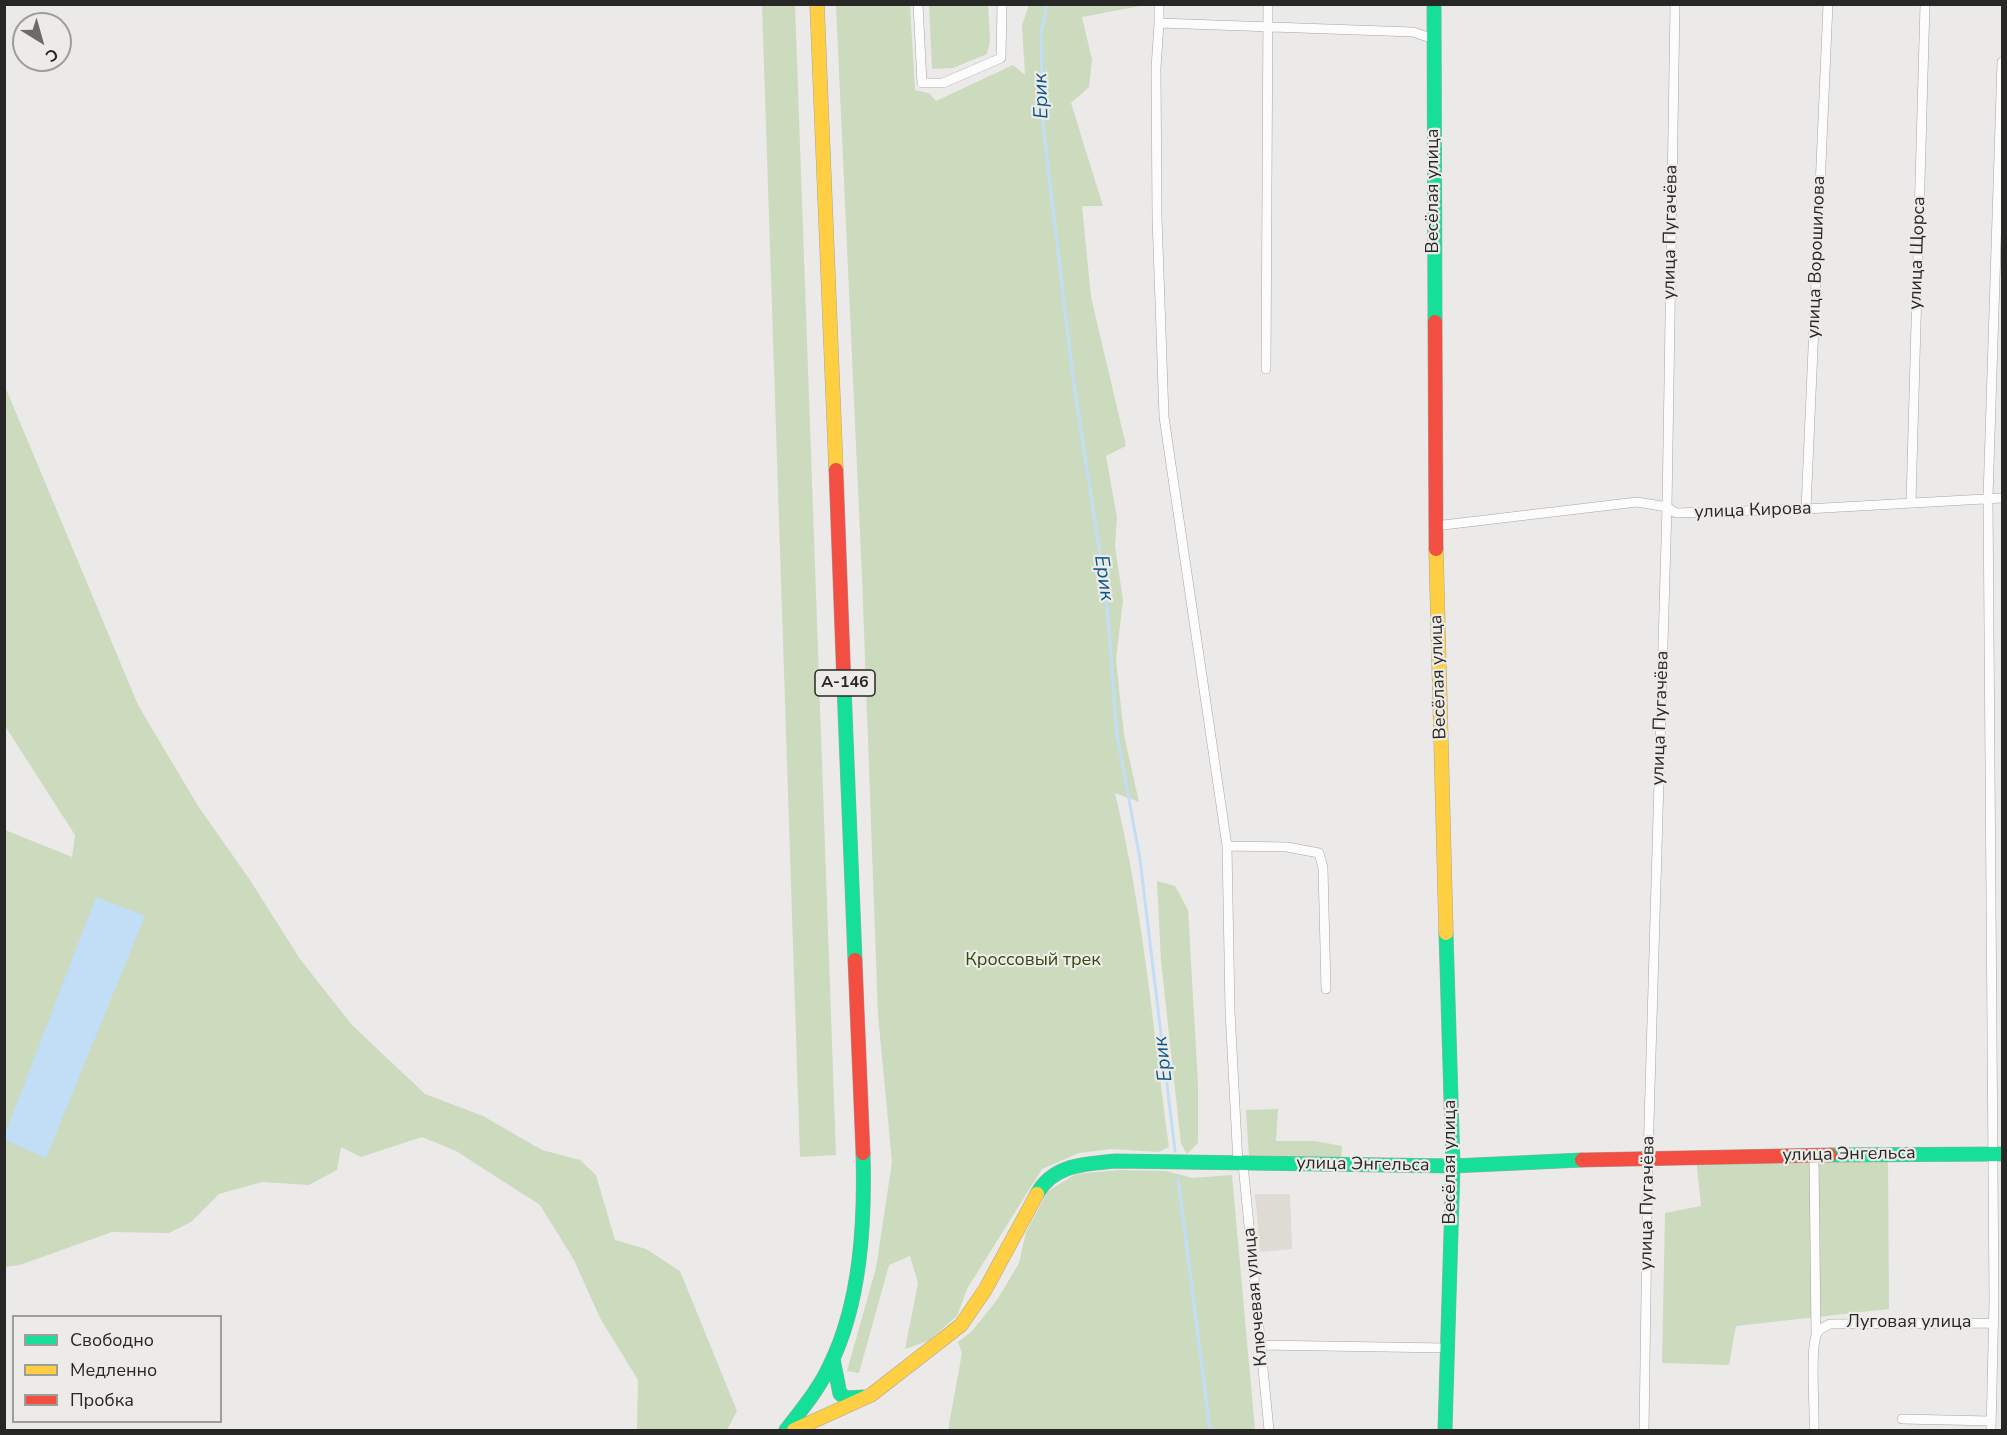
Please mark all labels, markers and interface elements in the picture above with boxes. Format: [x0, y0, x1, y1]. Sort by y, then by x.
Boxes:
north arrow [12, 12, 72, 72]
text: С [41, 43, 63, 67]
water label: Ерик [1029, 73, 1055, 119]
street label: Весёлая улица [1423, 129, 1445, 253]
street label: улица Пугачёва [1659, 165, 1683, 299]
street label: улица Ворошилова [1803, 175, 1831, 339]
street label: улица Щорса [1905, 196, 1931, 310]
street label: улица Кирова [1694, 498, 1812, 524]
water label: Ерик [1088, 554, 1118, 602]
street label: Весёлая улица [1426, 614, 1452, 740]
street label: улица Пугачёва [1648, 650, 1674, 786]
road number: А-146 [815, 670, 875, 696]
park label: Кроссовый трек [965, 950, 1101, 972]
water label: Ерик [1149, 1035, 1179, 1083]
street label: Весёлая улица [1440, 1100, 1462, 1224]
street label: улица Пугачёва [1636, 1136, 1660, 1270]
street label: улица Энгельса [1782, 1143, 1916, 1167]
street label: улица Энгельса [1296, 1153, 1430, 1177]
street label: Ключевая улица [1239, 1227, 1273, 1367]
street label: Луговая улица [1847, 1312, 1971, 1334]
legend [12, 1315, 222, 1423]
text: Свободно [70, 1328, 154, 1352]
text: Медленно [70, 1358, 157, 1382]
text: Пробка [70, 1388, 134, 1412]

